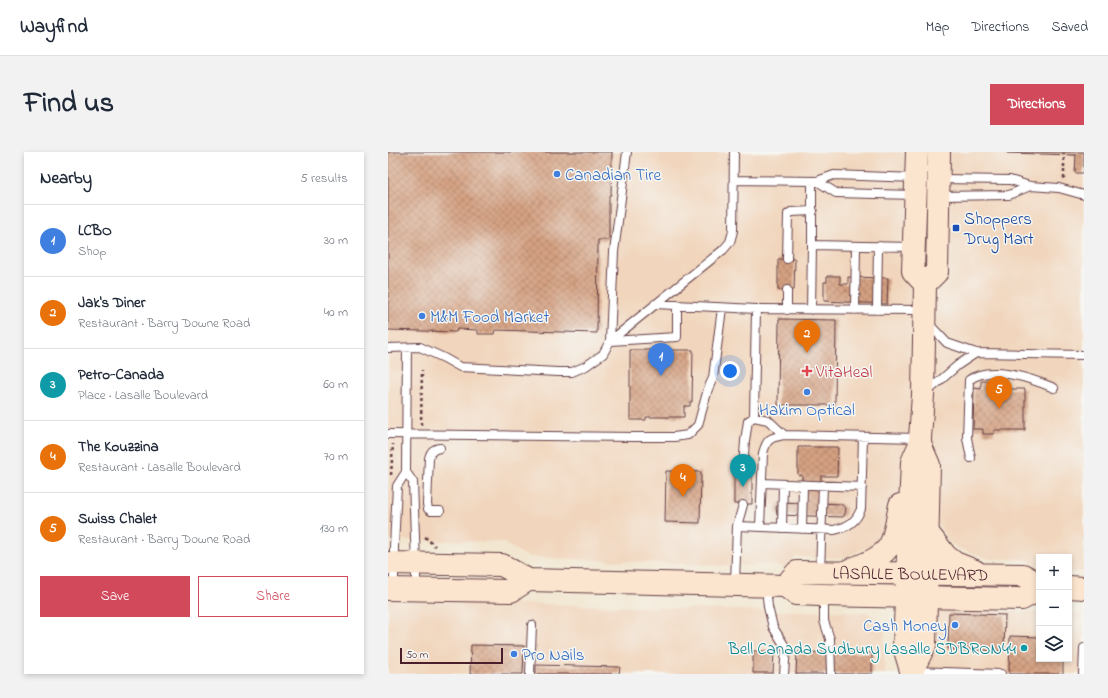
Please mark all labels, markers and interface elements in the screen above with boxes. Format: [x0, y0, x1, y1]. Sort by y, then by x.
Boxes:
text: Wayfind [20, 14, 88, 41]
text: Map [926, 17, 949, 38]
text: Directions [971, 17, 1029, 38]
text: Saved [1051, 17, 1088, 38]
text: Find us [24, 84, 114, 125]
button: Directions [990, 84, 1084, 125]
place label: Canadian Tire [565, 163, 662, 188]
text: Nearby [40, 166, 92, 191]
text: 5 results [300, 169, 348, 188]
marker: Canadian Tire [552, 169, 562, 179]
place label: Shoppers Drug Mart [963, 207, 1034, 254]
text: LCBO [78, 220, 112, 242]
marker: Shoppers Drug Mart [951, 223, 961, 233]
text: 1 [51, 231, 55, 250]
text: 30 m [324, 231, 348, 250]
text: Shop [78, 242, 106, 261]
text: Jak's Diner [78, 292, 145, 314]
text: 2 [50, 303, 56, 322]
text: 40 m [324, 303, 348, 322]
place label: M&M Food Market [430, 305, 549, 330]
marker: M&M Food Market [417, 311, 427, 321]
text: Restaurant · Barry Downe Road [78, 314, 250, 333]
pin: 2 [794, 320, 820, 353]
pin: 1 [648, 343, 674, 376]
place label: VitaHeal [815, 360, 872, 385]
your location [720, 361, 740, 381]
text: Petro-Canada [78, 364, 164, 386]
marker: VitaHeal [801, 365, 813, 377]
text: 3 [50, 375, 56, 394]
text: 60 m [323, 375, 348, 394]
pin: 5 [986, 376, 1012, 409]
text: Place · Lasalle Boulevard [78, 386, 208, 405]
marker: Hakim Optical [802, 387, 812, 397]
place label: Hakim Optical [759, 398, 855, 423]
text: The Kouzzina [78, 436, 159, 458]
text: 4 [50, 447, 56, 466]
text: 70 m [324, 447, 348, 466]
pin: 3 [730, 454, 756, 487]
text: Restaurant · Lasalle Boulevard [78, 458, 241, 477]
pin: 4 [670, 464, 696, 497]
text: Swiss Chalet [78, 508, 157, 530]
text: 5 [49, 519, 57, 538]
text: 130 m [320, 519, 348, 538]
text: Restaurant · Barry Downe Road [78, 530, 250, 549]
map controls [1036, 554, 1072, 662]
button: + [1036, 554, 1072, 590]
street label: LASALLE BOULEVARD [833, 561, 989, 589]
button: Save [40, 576, 190, 617]
button: Share [198, 576, 348, 617]
button: − [1036, 590, 1072, 626]
place label: Cash Money [863, 614, 947, 640]
marker: Cash Money [950, 620, 960, 630]
button: layers [1036, 626, 1072, 662]
place label: Bell Canada Sudbury Lasalle SDBRON44 [727, 637, 1016, 663]
place label: Pro Nails [522, 643, 584, 668]
marker: Bell Canada Sudbury Lasalle SDBRON44 [1019, 643, 1029, 653]
scale bar [400, 646, 503, 665]
text: 50 m [406, 647, 428, 663]
marker: Pro Nails [509, 649, 519, 659]

